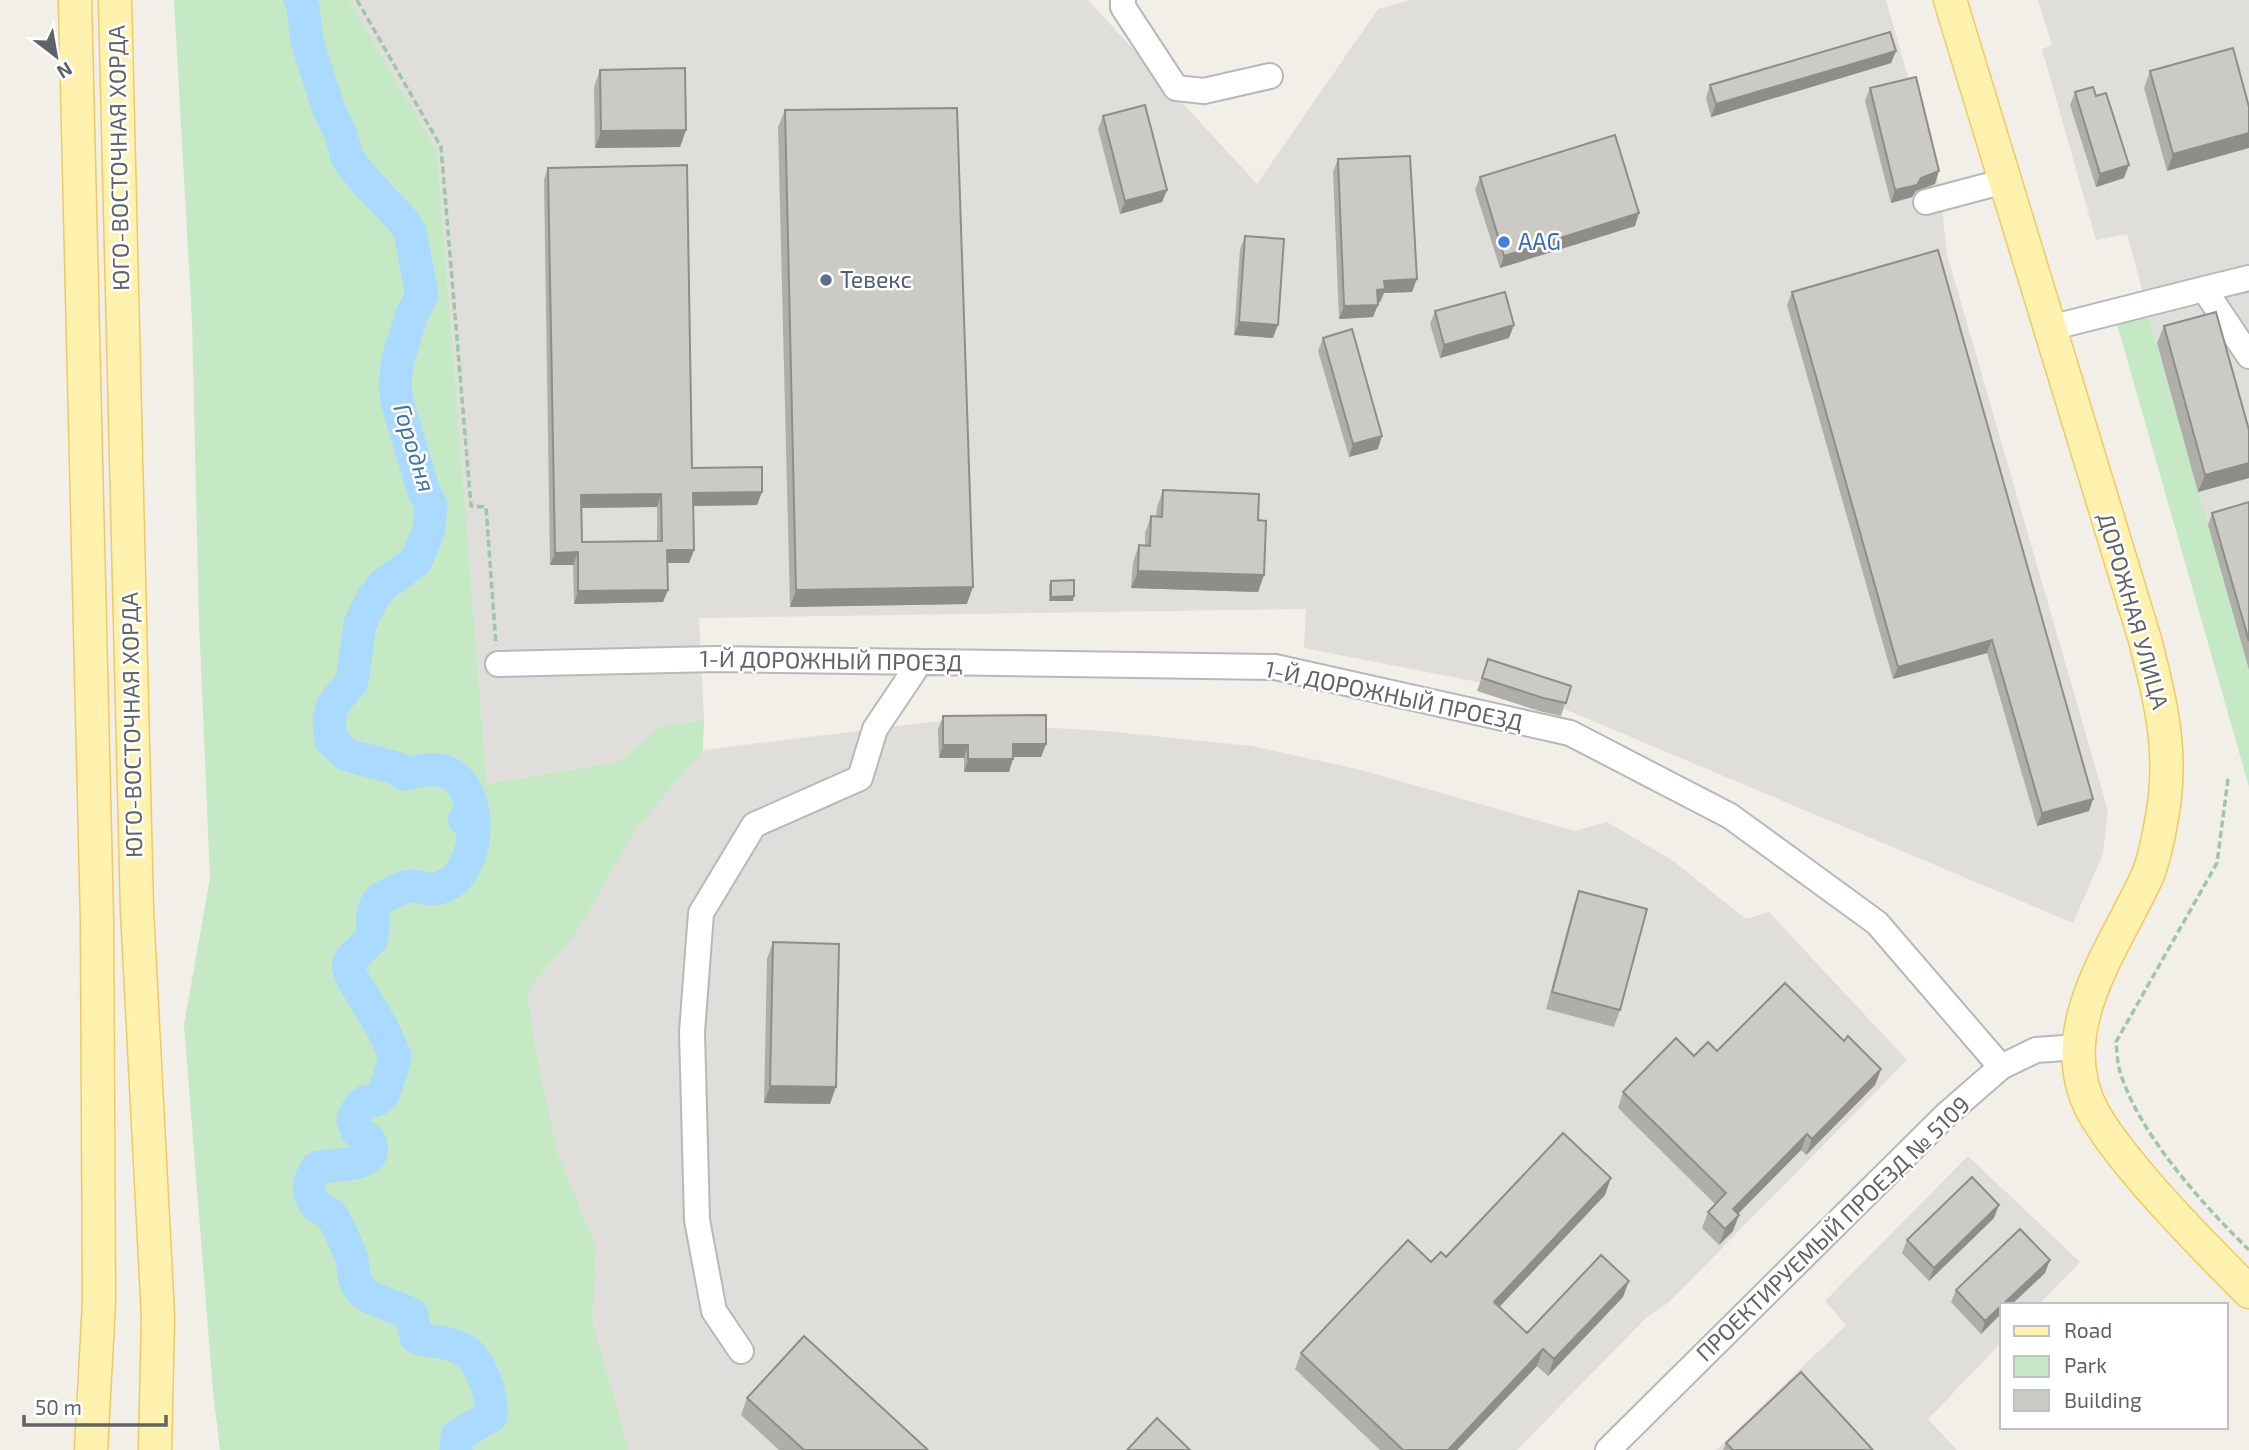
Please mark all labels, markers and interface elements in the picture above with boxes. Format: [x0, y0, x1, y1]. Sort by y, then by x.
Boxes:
north arrow [21, 21, 91, 91]
street label: ЮГО-ВОСТОЧНАЯ ХОРДА [102, 24, 134, 291]
text: N [53, 58, 77, 84]
place label: AAG [1518, 227, 1561, 255]
marker: AAG [1496, 234, 1512, 250]
place label: Тевекс [840, 265, 912, 293]
marker: Тевекс [818, 272, 834, 288]
water label: Городня [388, 400, 443, 495]
street label: ДОРОЖНАЯ УЛИЦА [2093, 509, 2176, 713]
street label: ЮГО-ВОСТОЧНАЯ ХОРДА [115, 591, 147, 858]
street label: 1-Й ДОРОЖНЫЙ ПРОЕЗД [699, 644, 963, 676]
street label: 1-Й ДОРОЖНЫЙ ПРОЕЗД [1263, 654, 1526, 736]
street label: ПРОЕКТИРУЕМЫЙ ПРОЕЗД № 5109 [1690, 1090, 1975, 1367]
legend [2000, 1303, 2228, 1429]
text: Road [2064, 1317, 2112, 1342]
text: Park [2064, 1352, 2107, 1377]
scale bar [24, 1384, 166, 1428]
text: Building [2064, 1387, 2142, 1412]
text: 50 m [35, 1394, 82, 1419]

